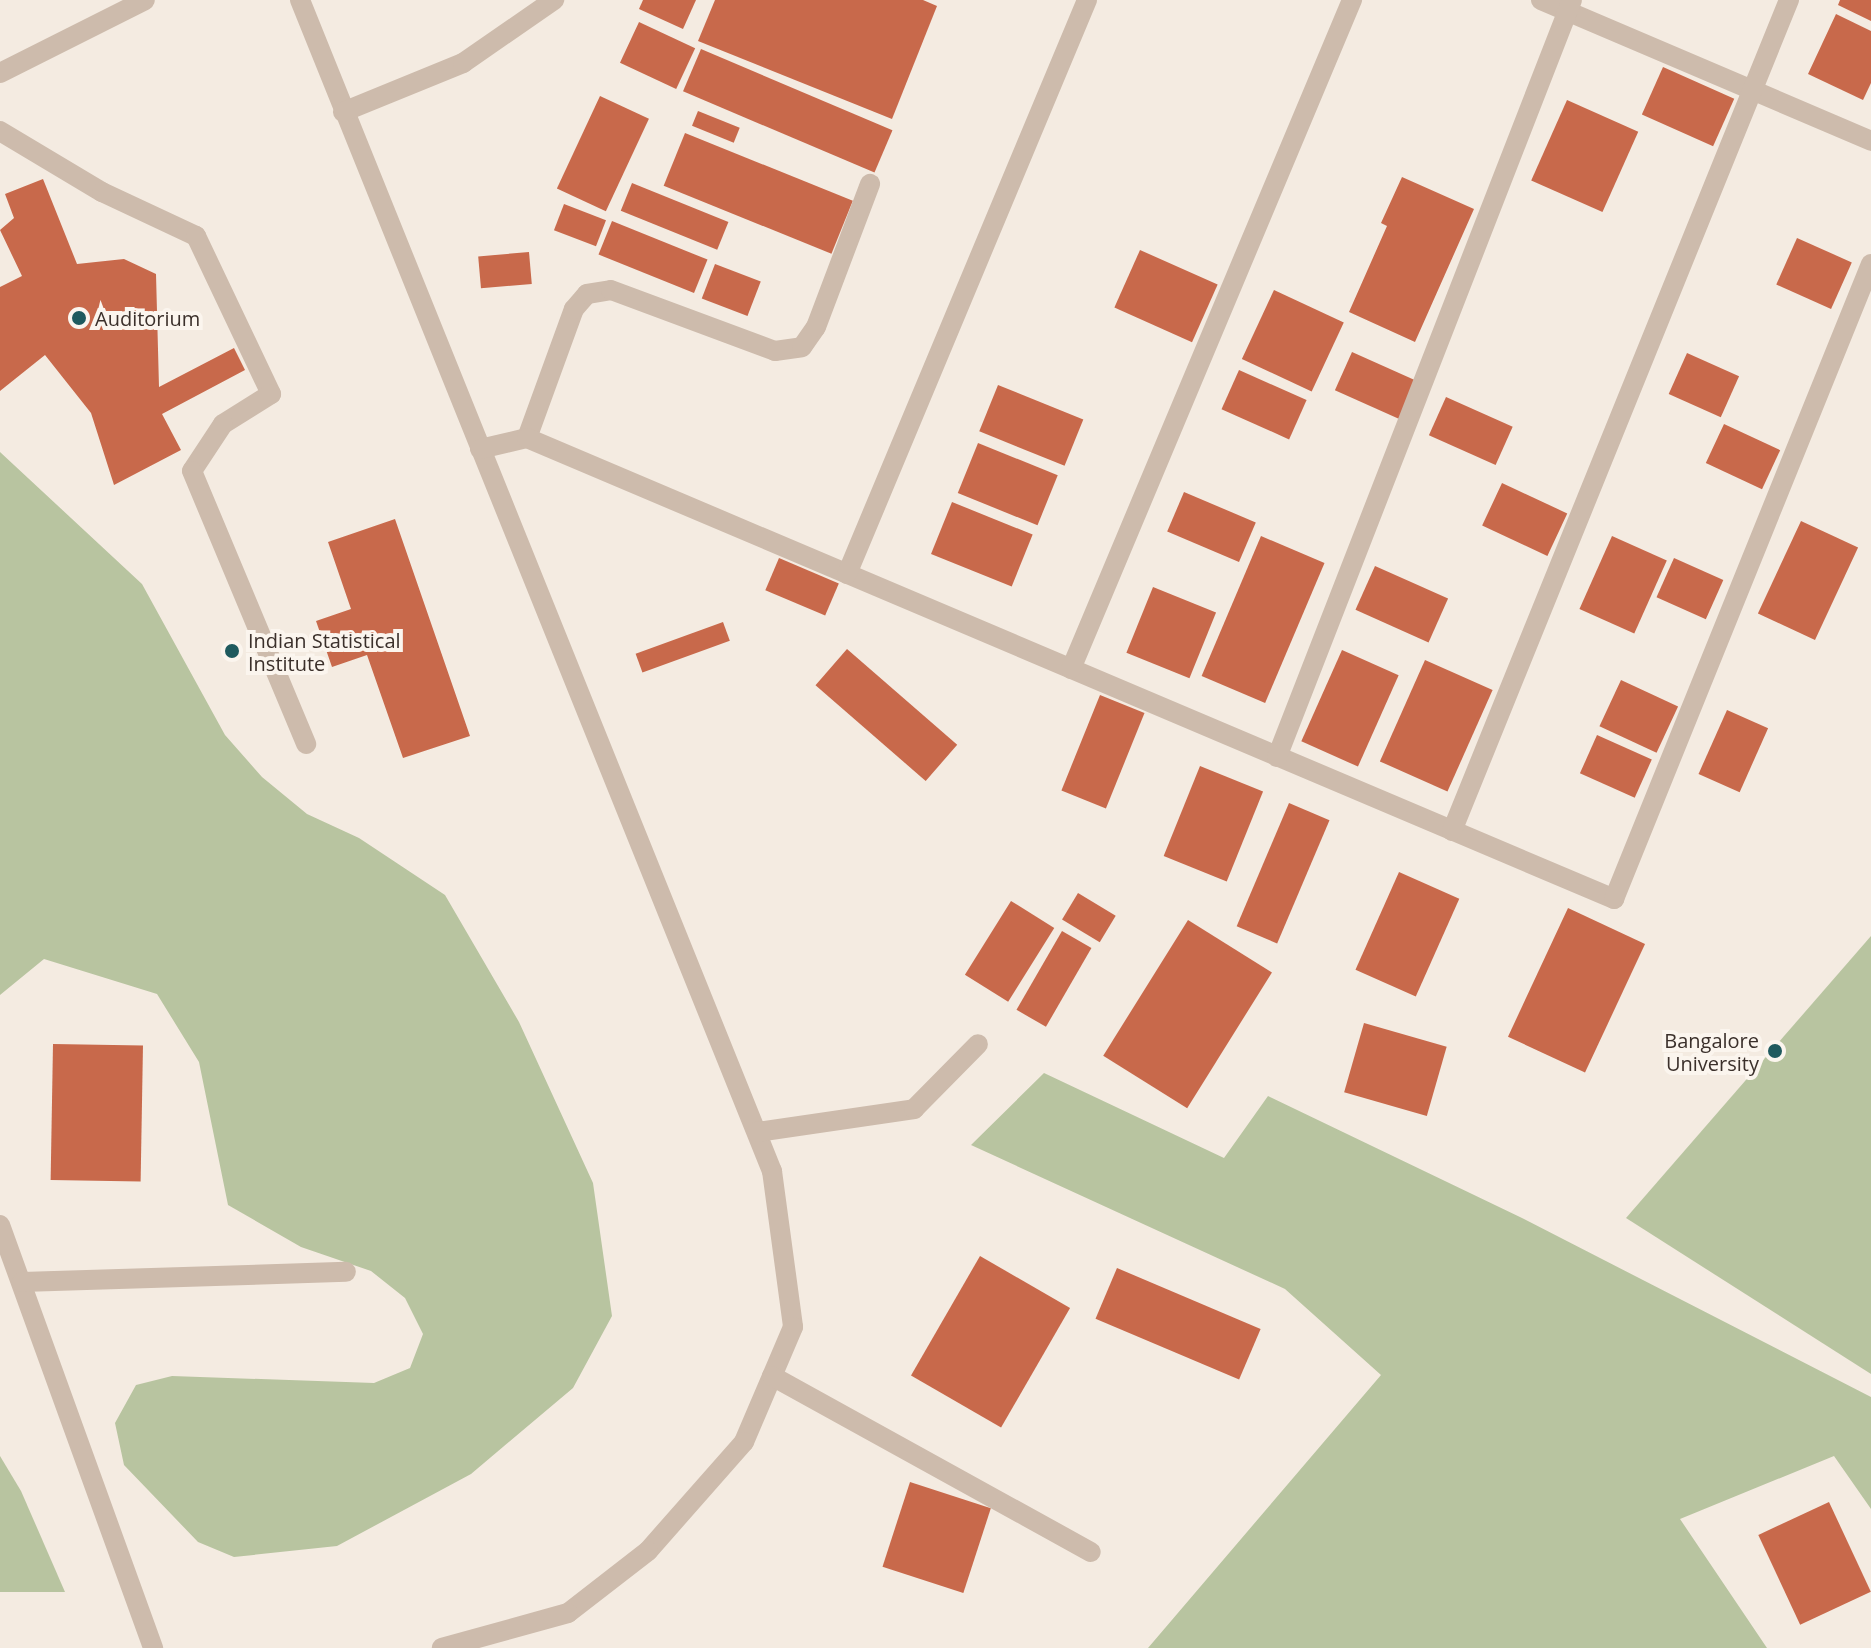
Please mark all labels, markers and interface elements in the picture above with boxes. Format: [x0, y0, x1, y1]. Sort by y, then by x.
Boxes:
place label: Auditorium [95, 306, 200, 330]
marker: Auditorium [70, 309, 88, 327]
place label: Indian Statistical Institute [248, 628, 401, 675]
marker: Indian Statistical Institute [223, 642, 241, 660]
place label: Bangalore University [1664, 1028, 1759, 1075]
marker: Bangalore University [1766, 1042, 1784, 1060]

